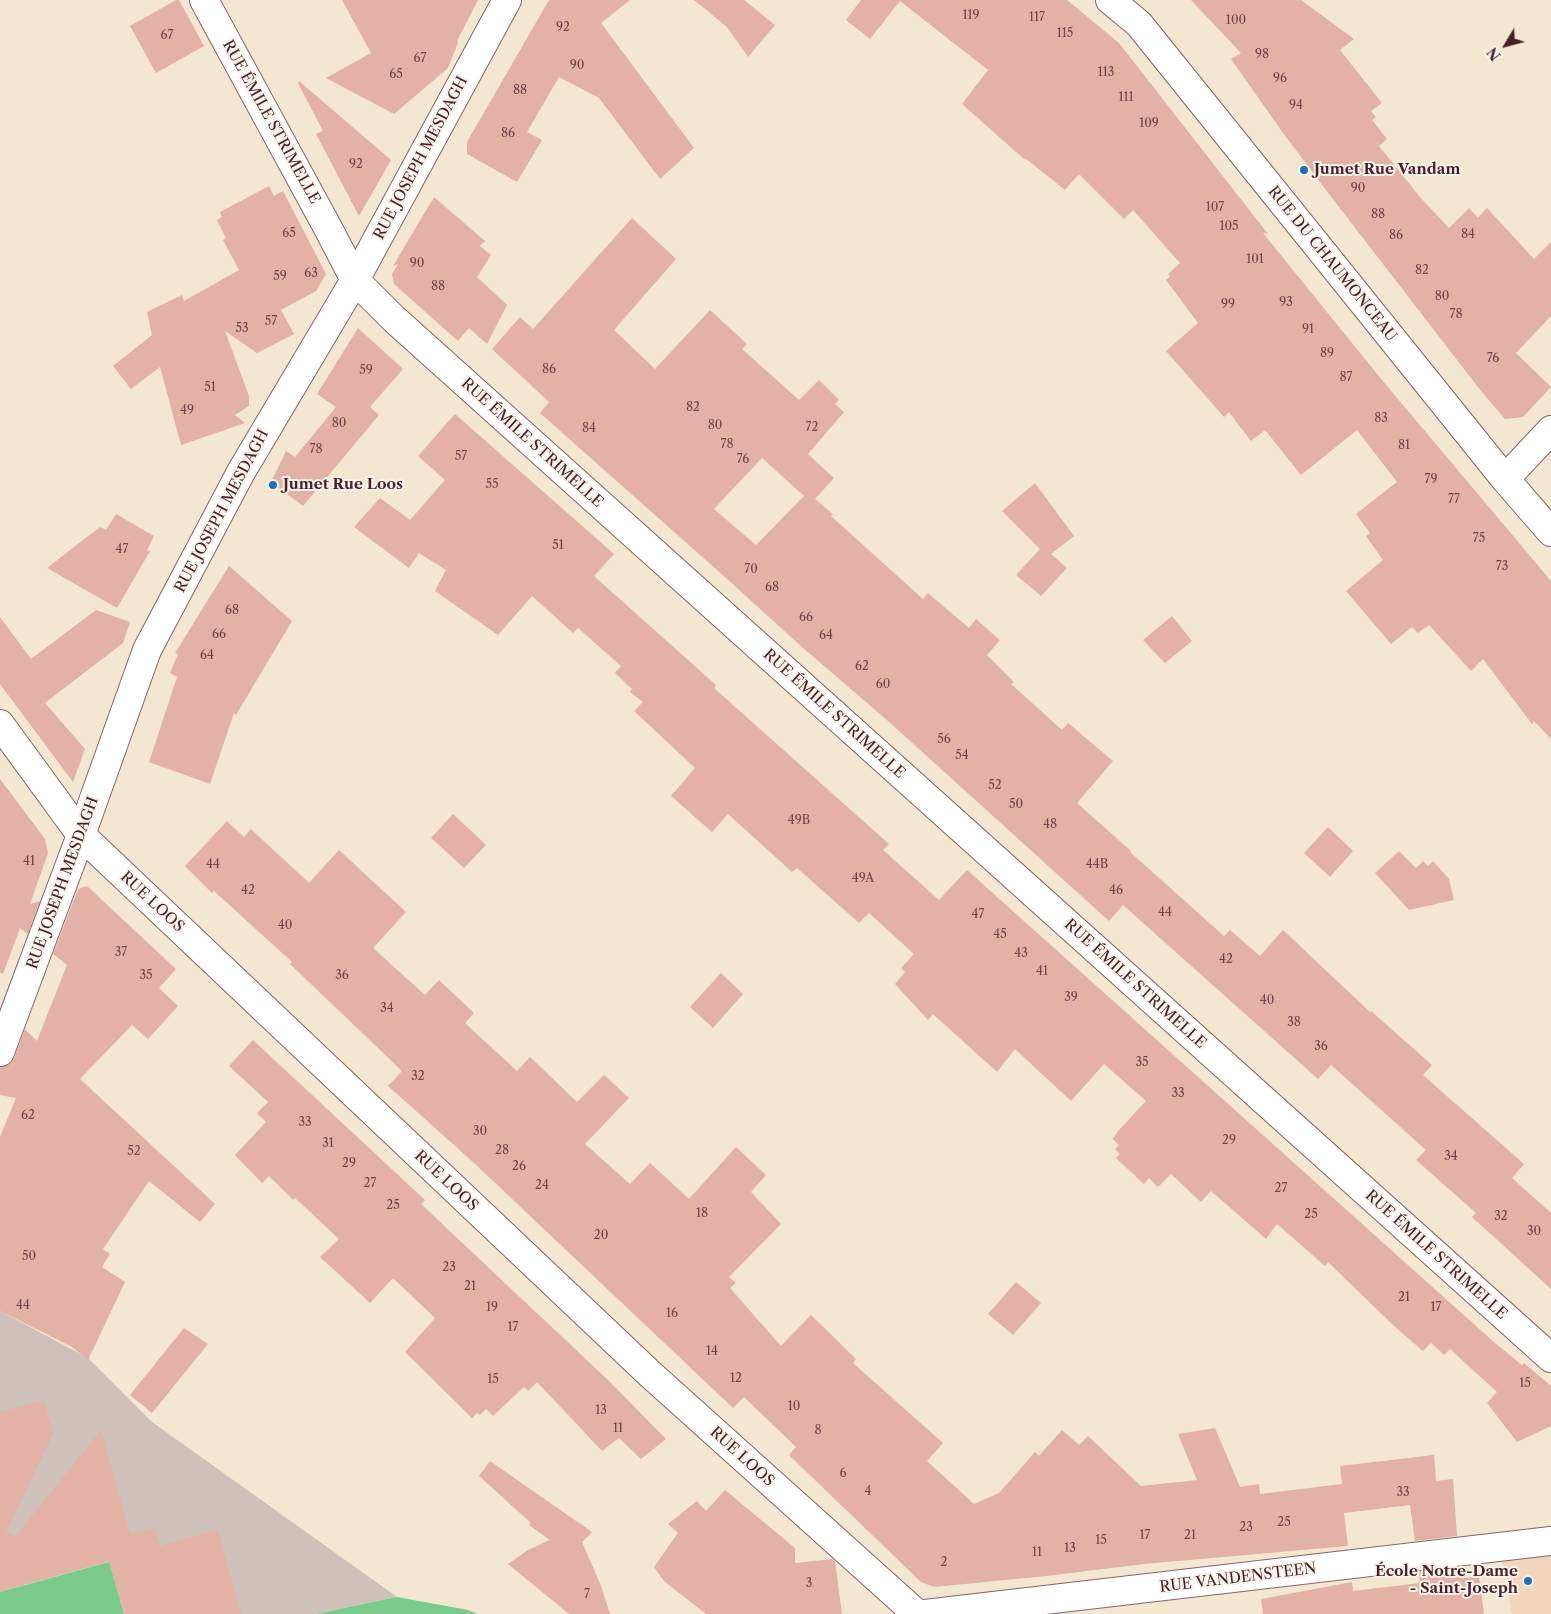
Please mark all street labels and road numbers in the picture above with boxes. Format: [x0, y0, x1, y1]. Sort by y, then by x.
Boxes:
street label: RUE ÉMILE STRIMELLE [218, 37, 324, 207]
street label: RUE JOSEPH MESDAGH [370, 73, 472, 243]
street label: RUE DU CHAUMONCEAU [1264, 183, 1400, 345]
street label: RUE ÉMILE STRIMELLE [457, 375, 607, 511]
street label: RUE JOSEPH MESDAGH [171, 426, 273, 596]
street label: RUE ÉMILE STRIMELLE [759, 646, 909, 782]
street label: RUE JOSEPH MESDAGH [23, 794, 103, 972]
street label: RUE LOOS [116, 868, 188, 936]
street label: RUE ÉMILE STRIMELLE [1060, 916, 1210, 1052]
street label: RUE LOOS [410, 1147, 482, 1215]
street label: RUE ÉMILE STRIMELLE [1361, 1187, 1511, 1323]
street label: RUE LOOS [706, 1423, 778, 1491]
street label: RUE VANDENSTEEN [1159, 1559, 1317, 1597]

